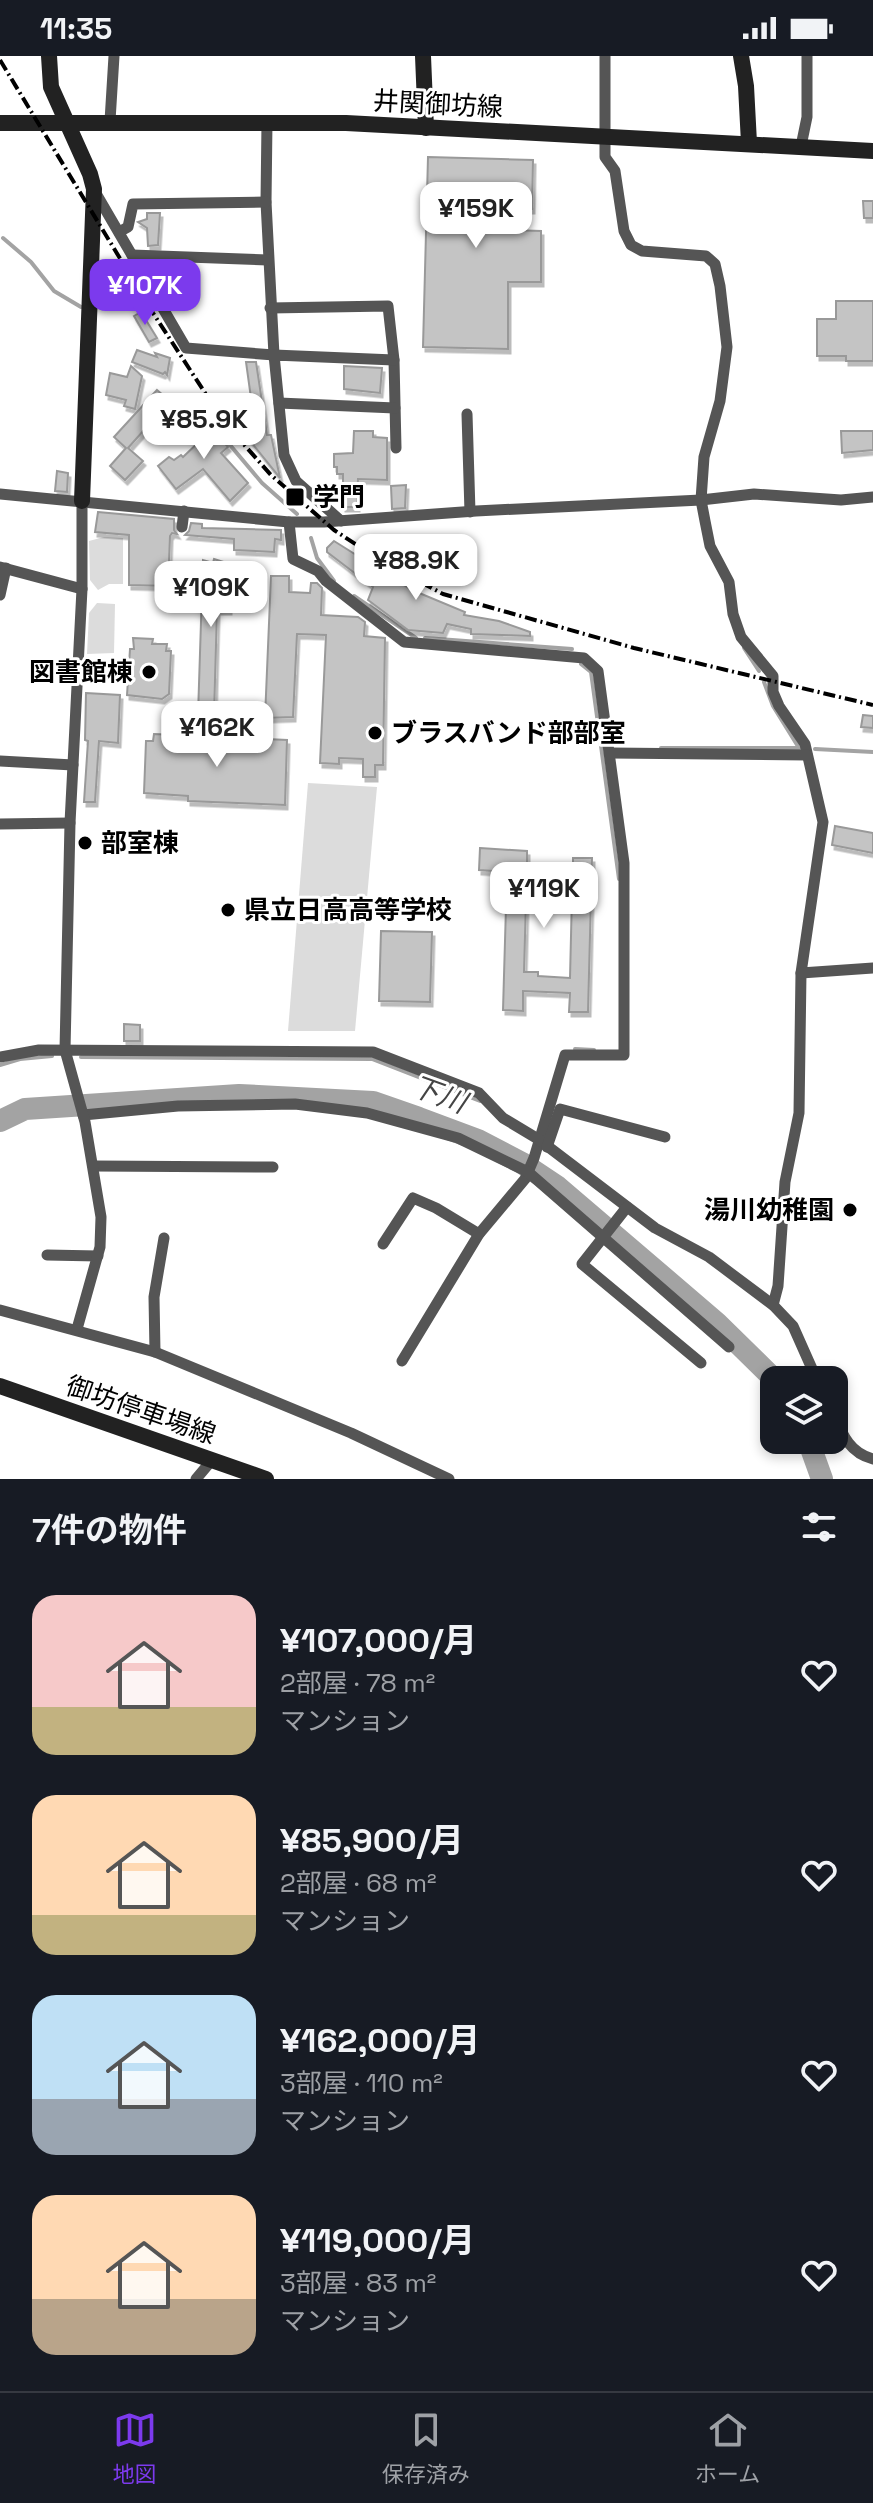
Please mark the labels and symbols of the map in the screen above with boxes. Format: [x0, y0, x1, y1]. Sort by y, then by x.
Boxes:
street label: 井関御坊線 [372, 84, 504, 124]
pin: ¥159K [420, 182, 532, 250]
pin: ¥107K [89, 259, 201, 327]
pin: ¥85.9K [139, 393, 269, 461]
place label: 学門 [313, 480, 365, 514]
marker: 学門 [284, 486, 306, 508]
pin: ¥88.9K [351, 534, 481, 602]
pin: ¥109K [155, 561, 267, 629]
place label: 図書館棟 [29, 655, 133, 689]
marker: 図書館棟 [140, 663, 158, 681]
pin: ¥162K [161, 701, 273, 769]
place label: ブラスバンド部部室 [391, 716, 626, 750]
marker: ブラスバンド部部室 [366, 724, 384, 742]
place label: 部室棟 [101, 826, 179, 860]
marker: 部室棟 [76, 834, 94, 852]
pin: ¥119K [488, 862, 600, 930]
place label: 県立日高高等学校 [244, 893, 452, 927]
marker: 県立日高高等学校 [219, 901, 237, 919]
water label: 下川 [407, 1068, 474, 1122]
place label: 湯川幼稚園 [704, 1193, 834, 1227]
marker: 湯川幼稚園 [841, 1201, 859, 1219]
street label: 御坊停車場線 [62, 1369, 220, 1451]

